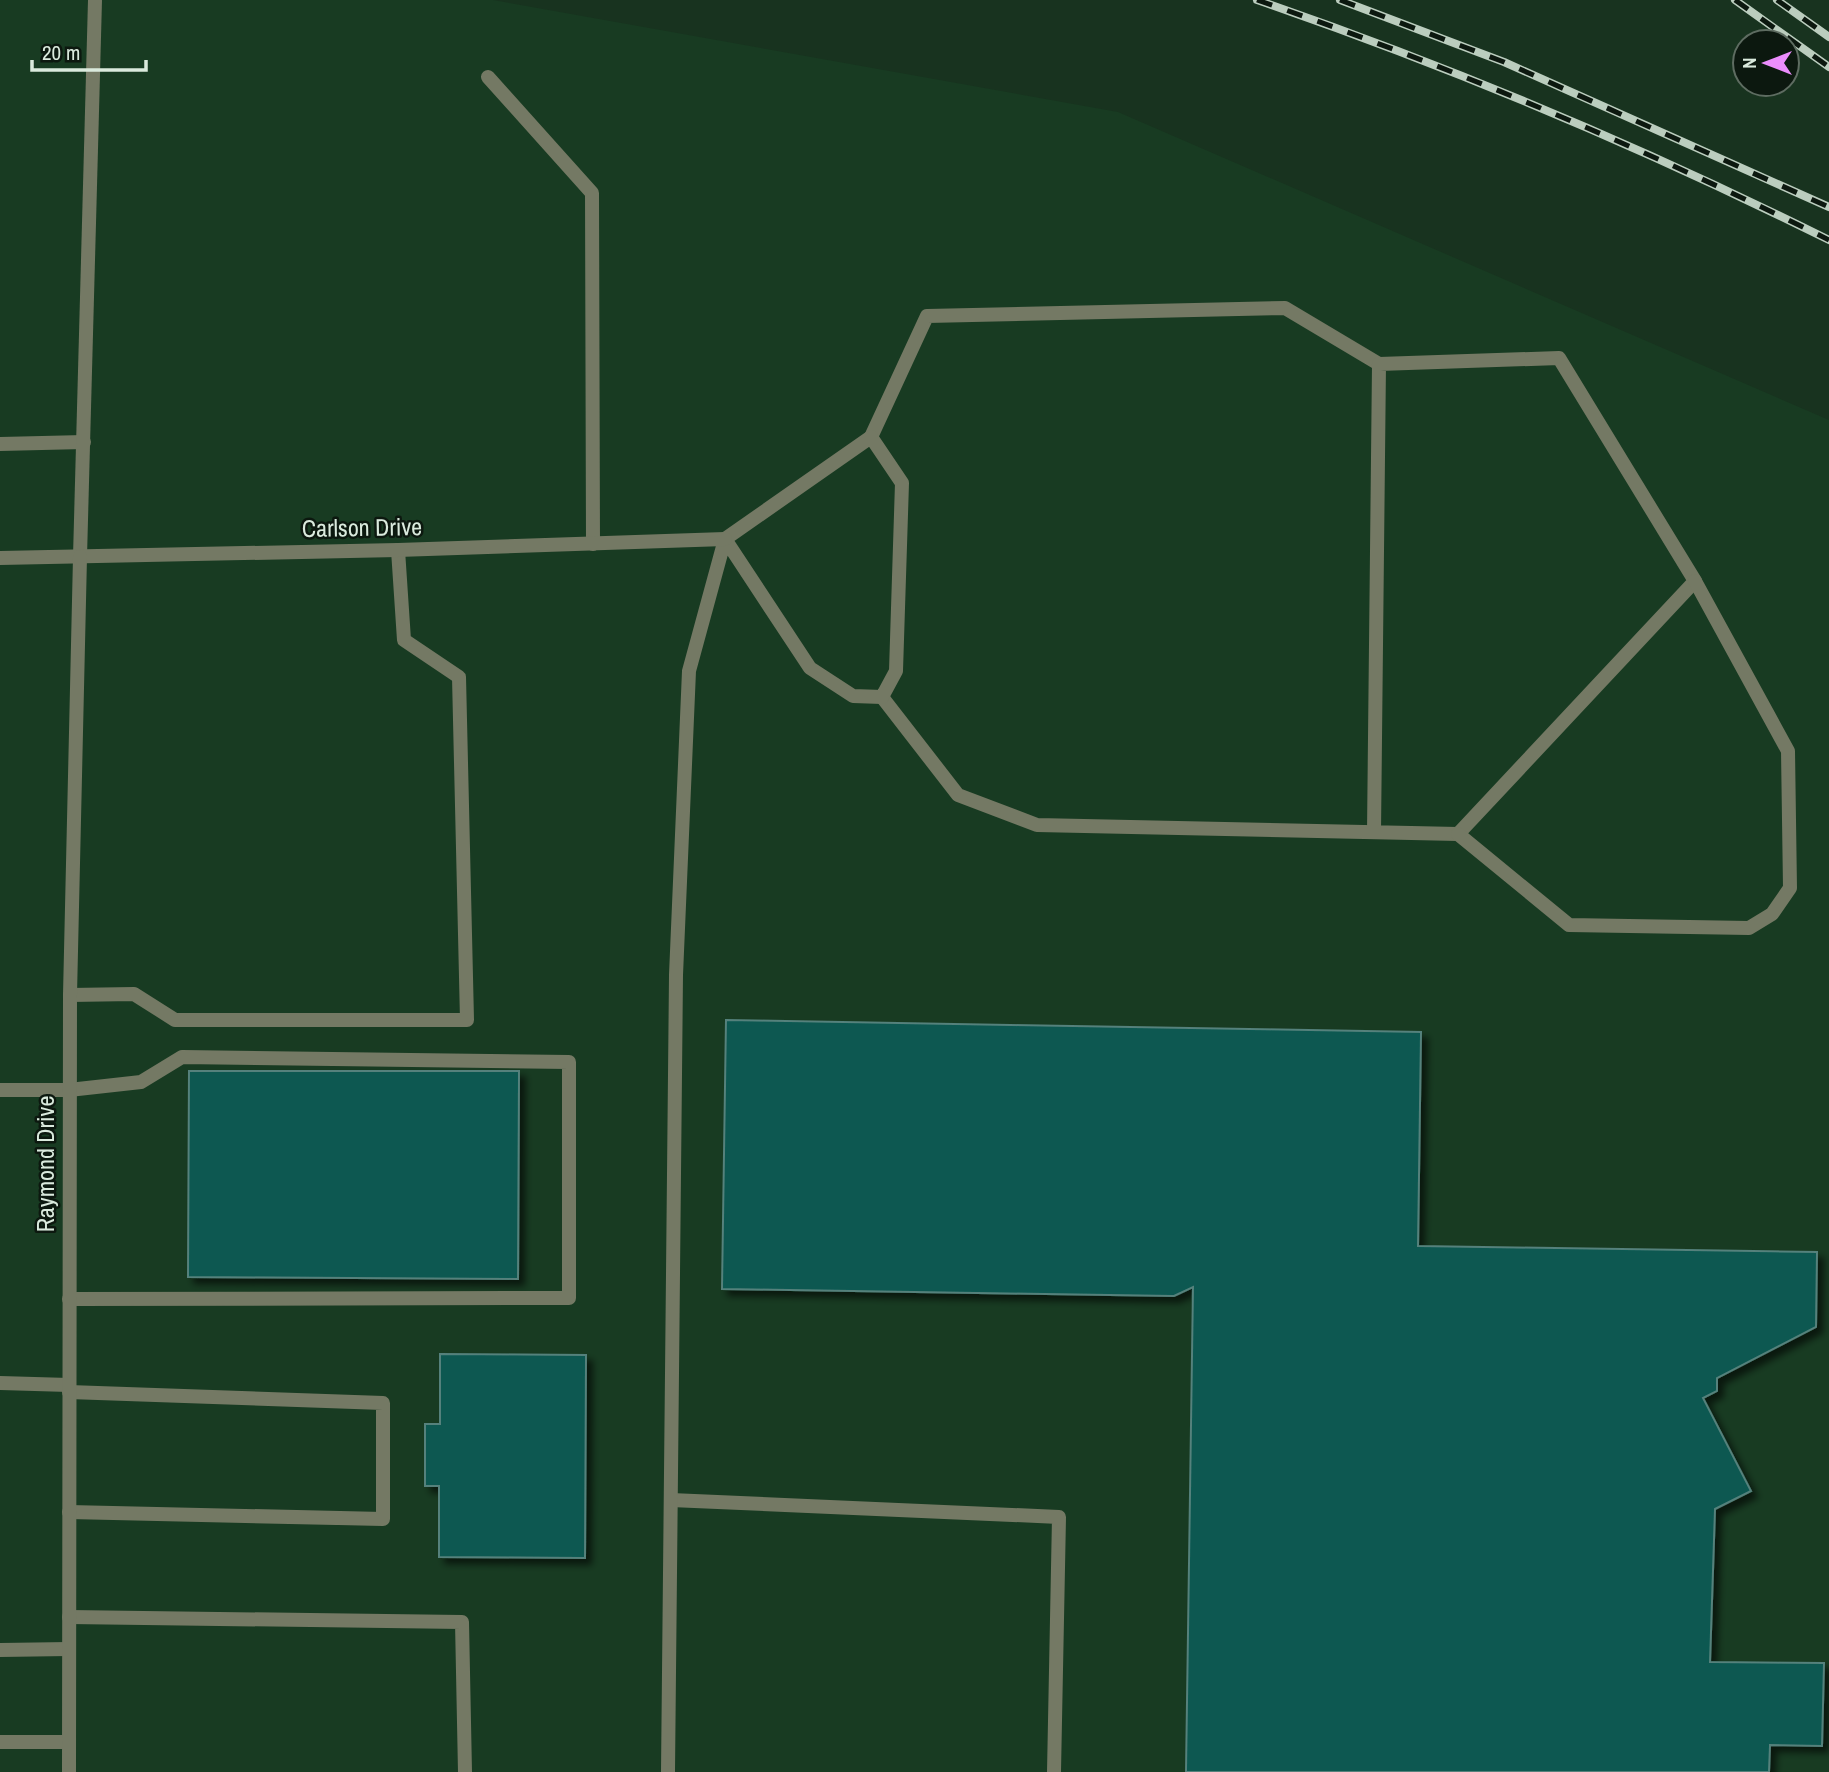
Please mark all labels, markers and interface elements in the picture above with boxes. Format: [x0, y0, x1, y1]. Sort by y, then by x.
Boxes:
scale bar [32, 28, 145, 72]
north arrow [1731, 28, 1801, 98]
text: 20 m [42, 38, 80, 67]
text: N [1736, 57, 1762, 69]
street label: Carlson Drive [302, 510, 422, 544]
street label: Raymond Drive [29, 1096, 61, 1232]

